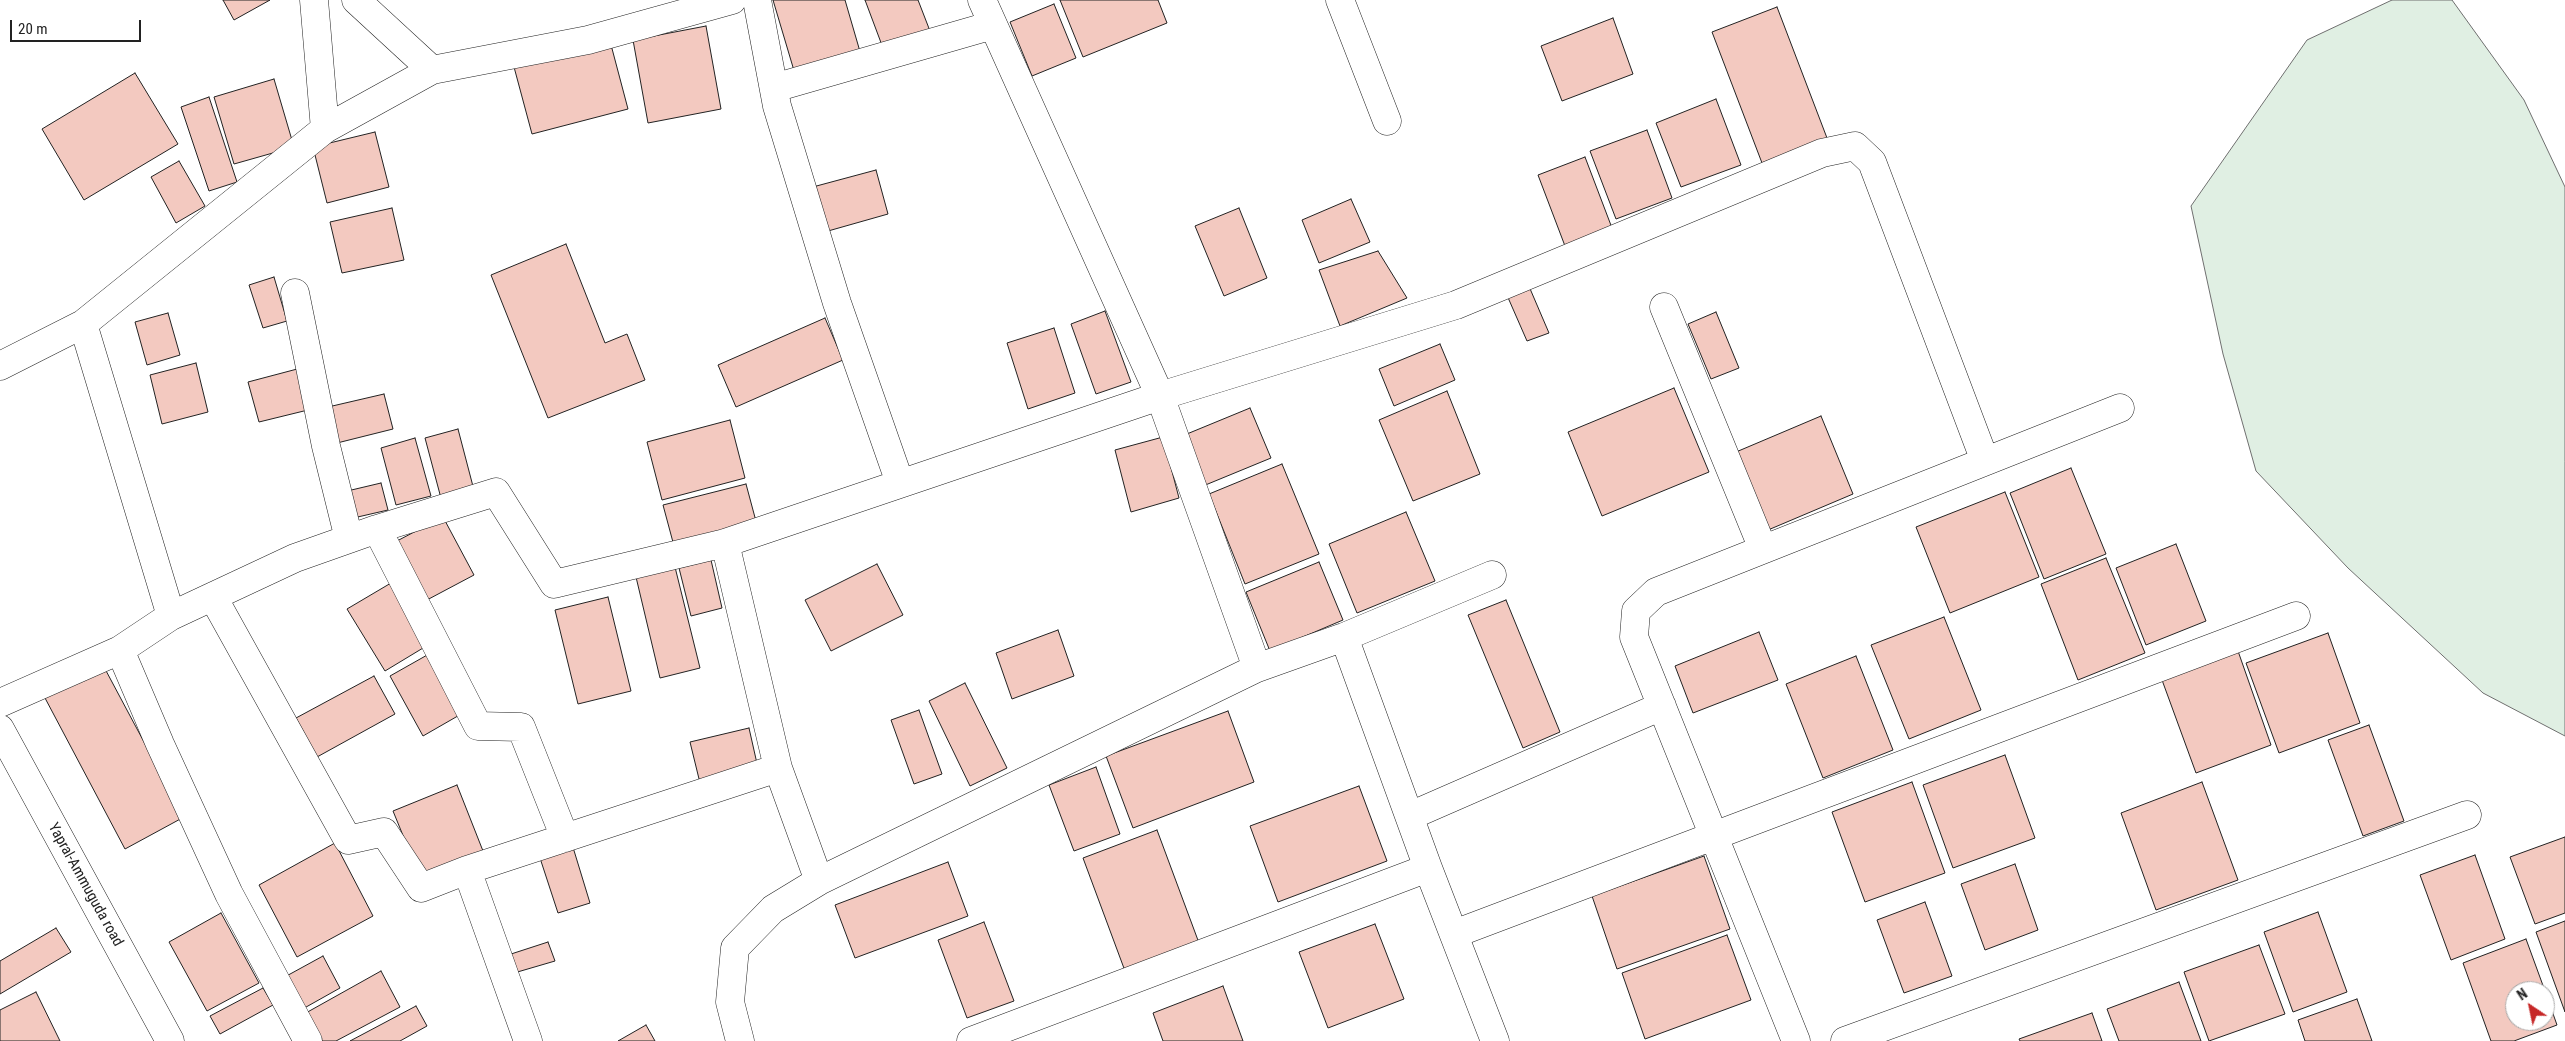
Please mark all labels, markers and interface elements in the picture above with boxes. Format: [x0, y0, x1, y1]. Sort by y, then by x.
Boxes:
scale bar [12, 10, 144, 42]
text: 20 m [18, 20, 48, 38]
street label: Yapral-Ammuguda road [44, 820, 126, 950]
north arrow [2505, 981, 2555, 1031]
text: N [2514, 985, 2530, 1003]

